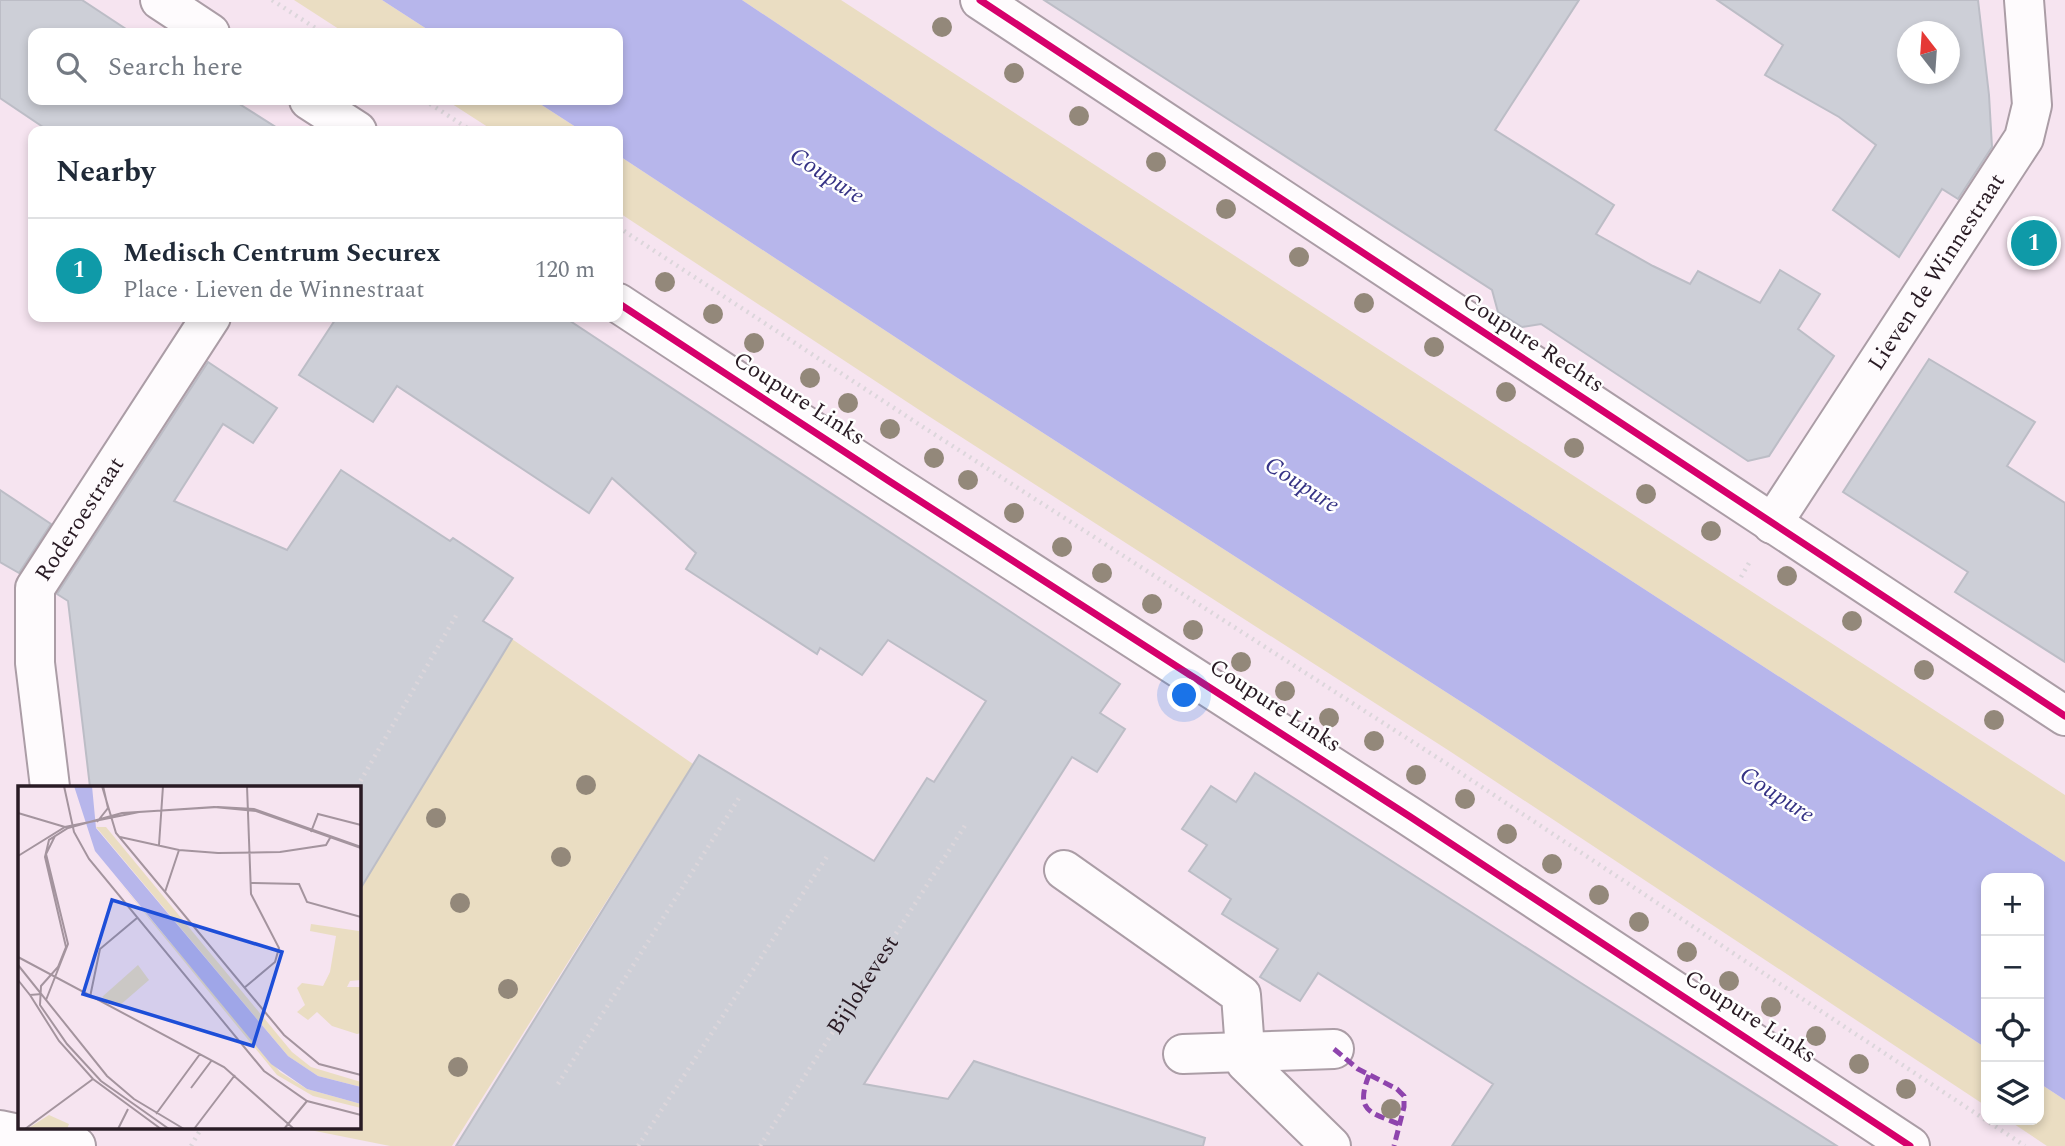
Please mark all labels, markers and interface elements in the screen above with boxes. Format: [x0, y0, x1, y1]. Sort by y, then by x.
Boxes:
north arrow [1897, 21, 1960, 84]
search box [28, 28, 623, 105]
text: Search here [108, 47, 243, 87]
icon: search [52, 48, 90, 86]
water label: Coupure [782, 138, 872, 214]
text: Nearby [56, 149, 155, 195]
street label: Lieven de Winnestraat [1859, 166, 2014, 378]
pin: 1 [2011, 217, 2057, 269]
text: Medisch Centrum Securex [123, 233, 441, 273]
text: 1 [73, 253, 85, 288]
text: 120 m [535, 253, 595, 288]
text: Place · Lieven de Winnestraat [123, 273, 425, 308]
street label: Coupure Rechts [1455, 284, 1611, 402]
street label: Coupure Links [726, 343, 872, 455]
water label: Coupure [1257, 447, 1347, 523]
street label: Roderoestraat [26, 450, 133, 589]
street label: Coupure Links [1202, 650, 1348, 762]
your location [1167, 678, 1201, 712]
water label: Coupure [1732, 757, 1822, 833]
inset map [18, 786, 360, 1128]
map controls [1981, 873, 2044, 1125]
button: + [1981, 873, 2044, 936]
street label: Bijlokevest [818, 928, 908, 1042]
button: − [1981, 936, 2044, 999]
street label: Coupure Links [1677, 961, 1823, 1073]
button: locate [1981, 999, 2044, 1062]
button: layers [1981, 1062, 2044, 1125]

